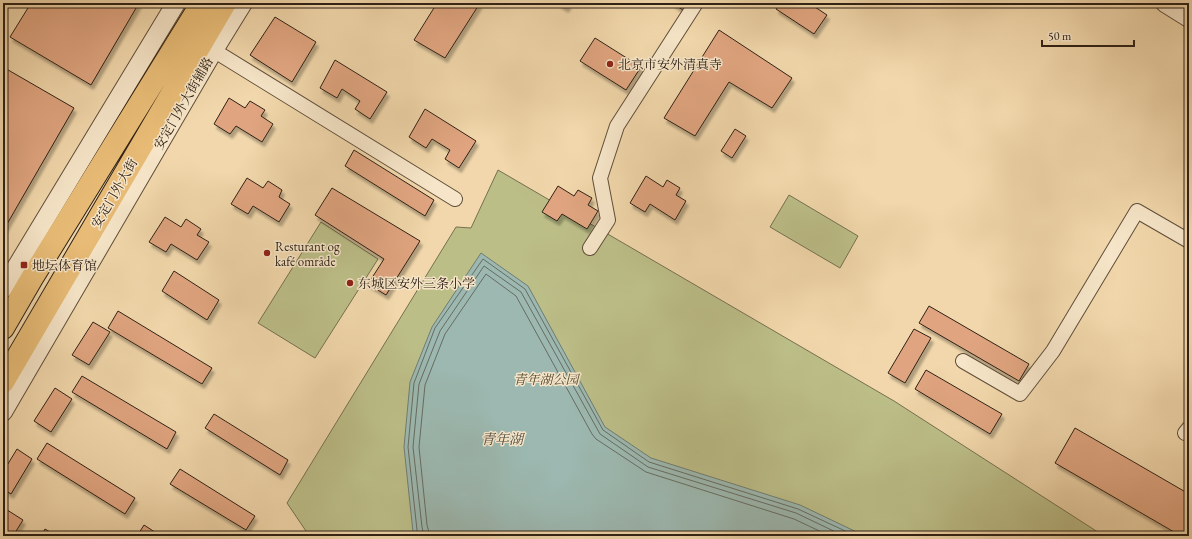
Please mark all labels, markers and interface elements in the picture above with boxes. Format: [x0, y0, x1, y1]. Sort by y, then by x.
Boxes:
scale bar [1042, 22, 1134, 48]
text: 50 m [1048, 28, 1072, 44]
street label: 安定门外大街辅路 [150, 54, 217, 153]
place label: 北京市安外清真寺 [618, 56, 722, 73]
marker: 北京市安外清真寺 [605, 59, 615, 69]
street label: 安定门外大街 [88, 155, 141, 231]
place label: Resturant og kafé område [275, 238, 340, 270]
marker: Resturant og kafé område [262, 248, 272, 258]
place label: 地坛体育馆 [32, 257, 97, 274]
marker: 地坛体育馆 [19, 260, 29, 270]
place label: 东城区安外三条小学 [358, 275, 475, 292]
marker: 东城区安外三条小学 [345, 278, 355, 288]
park label: 青年湖公园 [513, 371, 580, 388]
water label: 青年湖 [481, 430, 526, 448]

